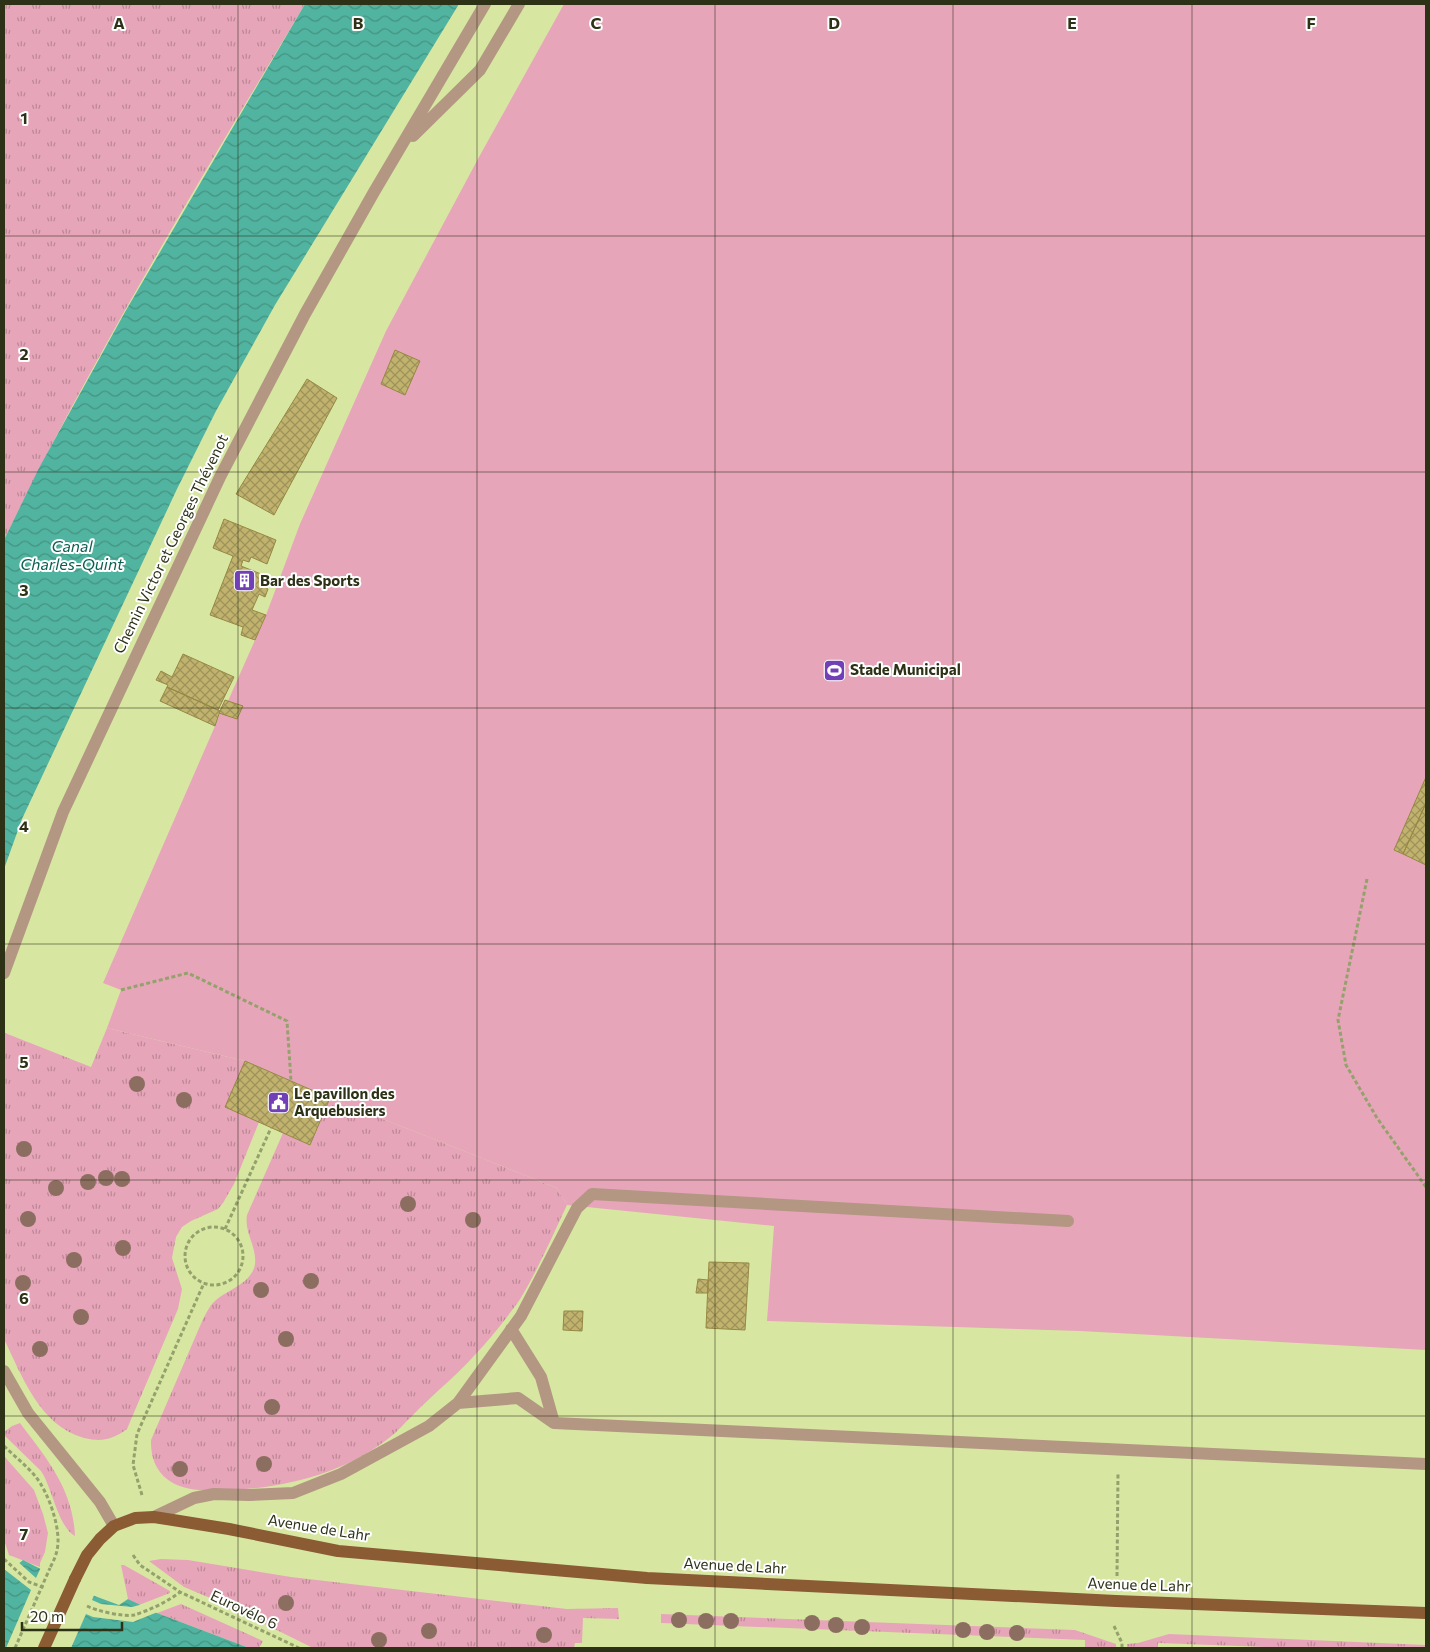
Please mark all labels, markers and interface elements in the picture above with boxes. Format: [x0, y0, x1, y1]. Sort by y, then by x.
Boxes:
text: A [113, 13, 125, 32]
text: B [353, 13, 364, 32]
text: C [591, 13, 602, 32]
text: D [828, 13, 840, 32]
text: E [1067, 13, 1077, 32]
text: F [1306, 13, 1316, 32]
text: 1 [20, 108, 28, 127]
text: 2 [19, 344, 29, 363]
street label: Chemin Victor et Georges Thévenot [109, 431, 231, 656]
water label: Canal Charles-Quint [20, 536, 124, 573]
building icon: Bar des Sports [232, 569, 256, 593]
place label: Bar des Sports [260, 571, 360, 589]
text: 3 [19, 580, 29, 599]
sports icon: Stade Municipal [822, 658, 846, 682]
place label: Stade Municipal [850, 660, 961, 678]
text: 4 [19, 816, 29, 835]
text: 5 [19, 1052, 29, 1071]
place label: Le pavillon des Arquebusiers [294, 1084, 395, 1119]
public building icon: Le pavillon des Arquebusiers [266, 1091, 290, 1115]
text: 6 [19, 1288, 29, 1307]
street label: Avenue de Lahr [267, 1510, 372, 1544]
text: 7 [20, 1524, 29, 1543]
street label: Avenue de Lahr [683, 1553, 787, 1577]
street label: Avenue de Lahr [1087, 1573, 1191, 1595]
street label: Eurovélo 6 [208, 1586, 281, 1632]
scale bar [22, 1600, 122, 1632]
text: 20 m [30, 1607, 64, 1625]

